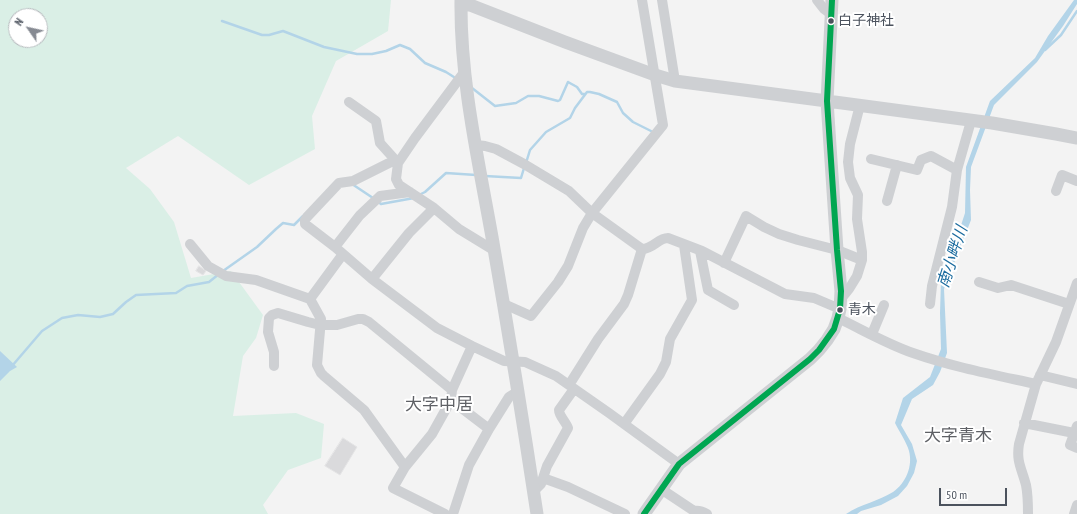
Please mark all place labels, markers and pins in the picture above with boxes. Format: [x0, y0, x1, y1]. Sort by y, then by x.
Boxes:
place label: 白子神社 [838, 13, 894, 29]
marker: 白子神社 [826, 16, 836, 26]
place label: 青木 [848, 302, 876, 318]
marker: 青木 [835, 305, 845, 315]

